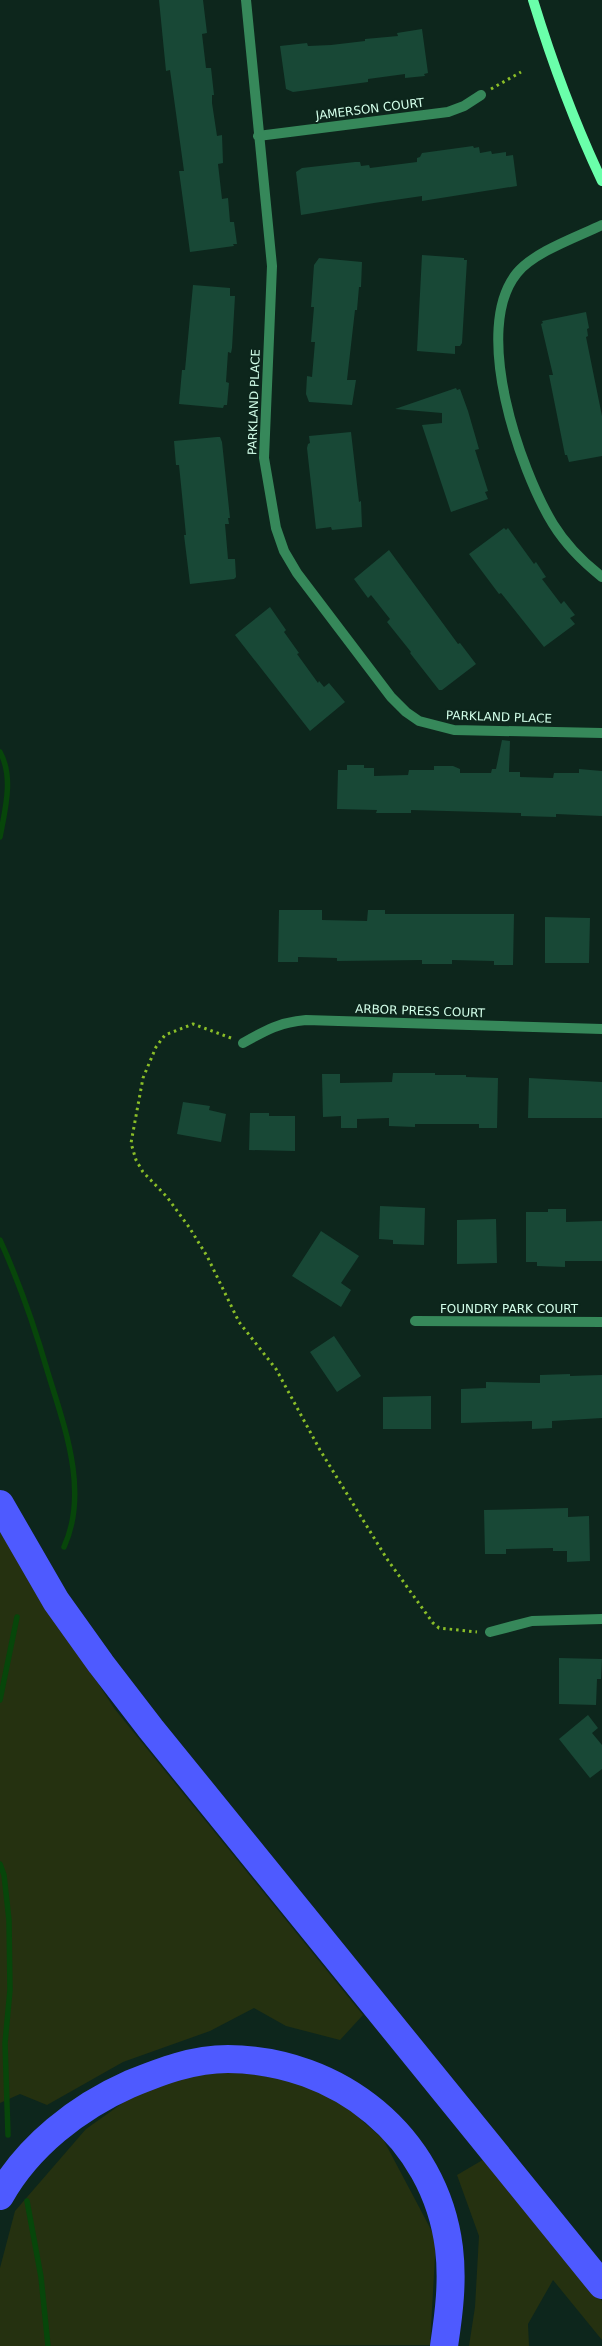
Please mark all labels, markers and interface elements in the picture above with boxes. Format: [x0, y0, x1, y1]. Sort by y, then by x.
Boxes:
street label: JAMERSON COURT [314, 95, 426, 123]
street label: PARKLAND PLACE [245, 349, 263, 455]
street label: PARKLAND PLACE [446, 708, 552, 726]
street label: ARBOR PRESS COURT [355, 1002, 486, 1020]
street label: FOUNDRY PARK COURT [440, 1302, 579, 1316]

